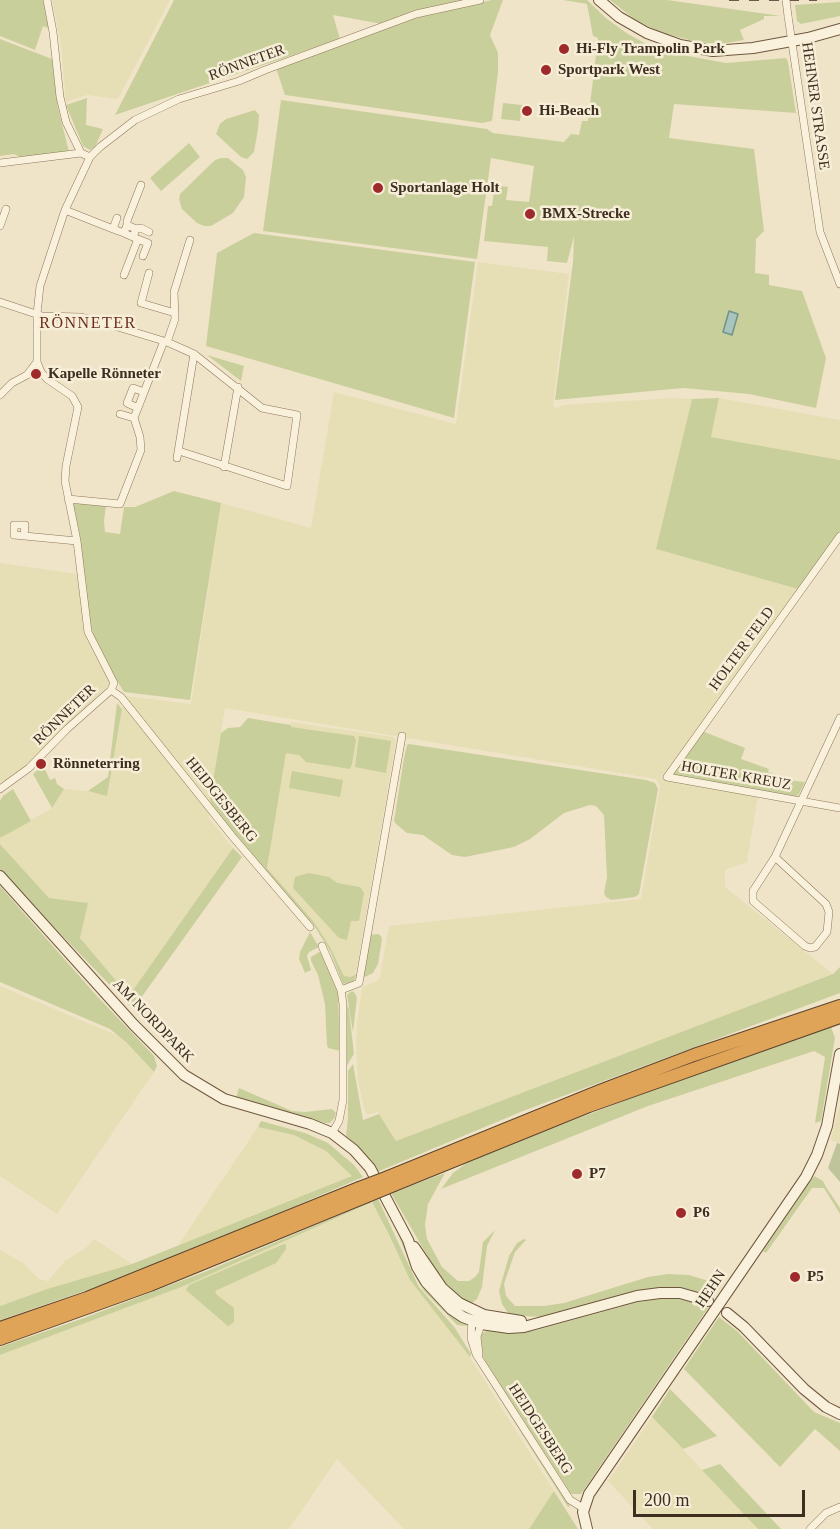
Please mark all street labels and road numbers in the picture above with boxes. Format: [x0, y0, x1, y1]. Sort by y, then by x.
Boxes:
street label: RÖNNETER [206, 41, 288, 85]
street label: HEHNER STRASSE [797, 41, 833, 171]
street label: HOLTER FELD [706, 604, 778, 694]
street label: RÖNNETER [30, 681, 100, 749]
street label: HEIDGESBERG [181, 754, 261, 846]
street label: HOLTER KREUZ [680, 757, 792, 795]
street label: AM NORDPARK [109, 976, 197, 1066]
street label: HEHN [692, 1267, 730, 1311]
street label: HEIDGESBERG [504, 1380, 576, 1478]

